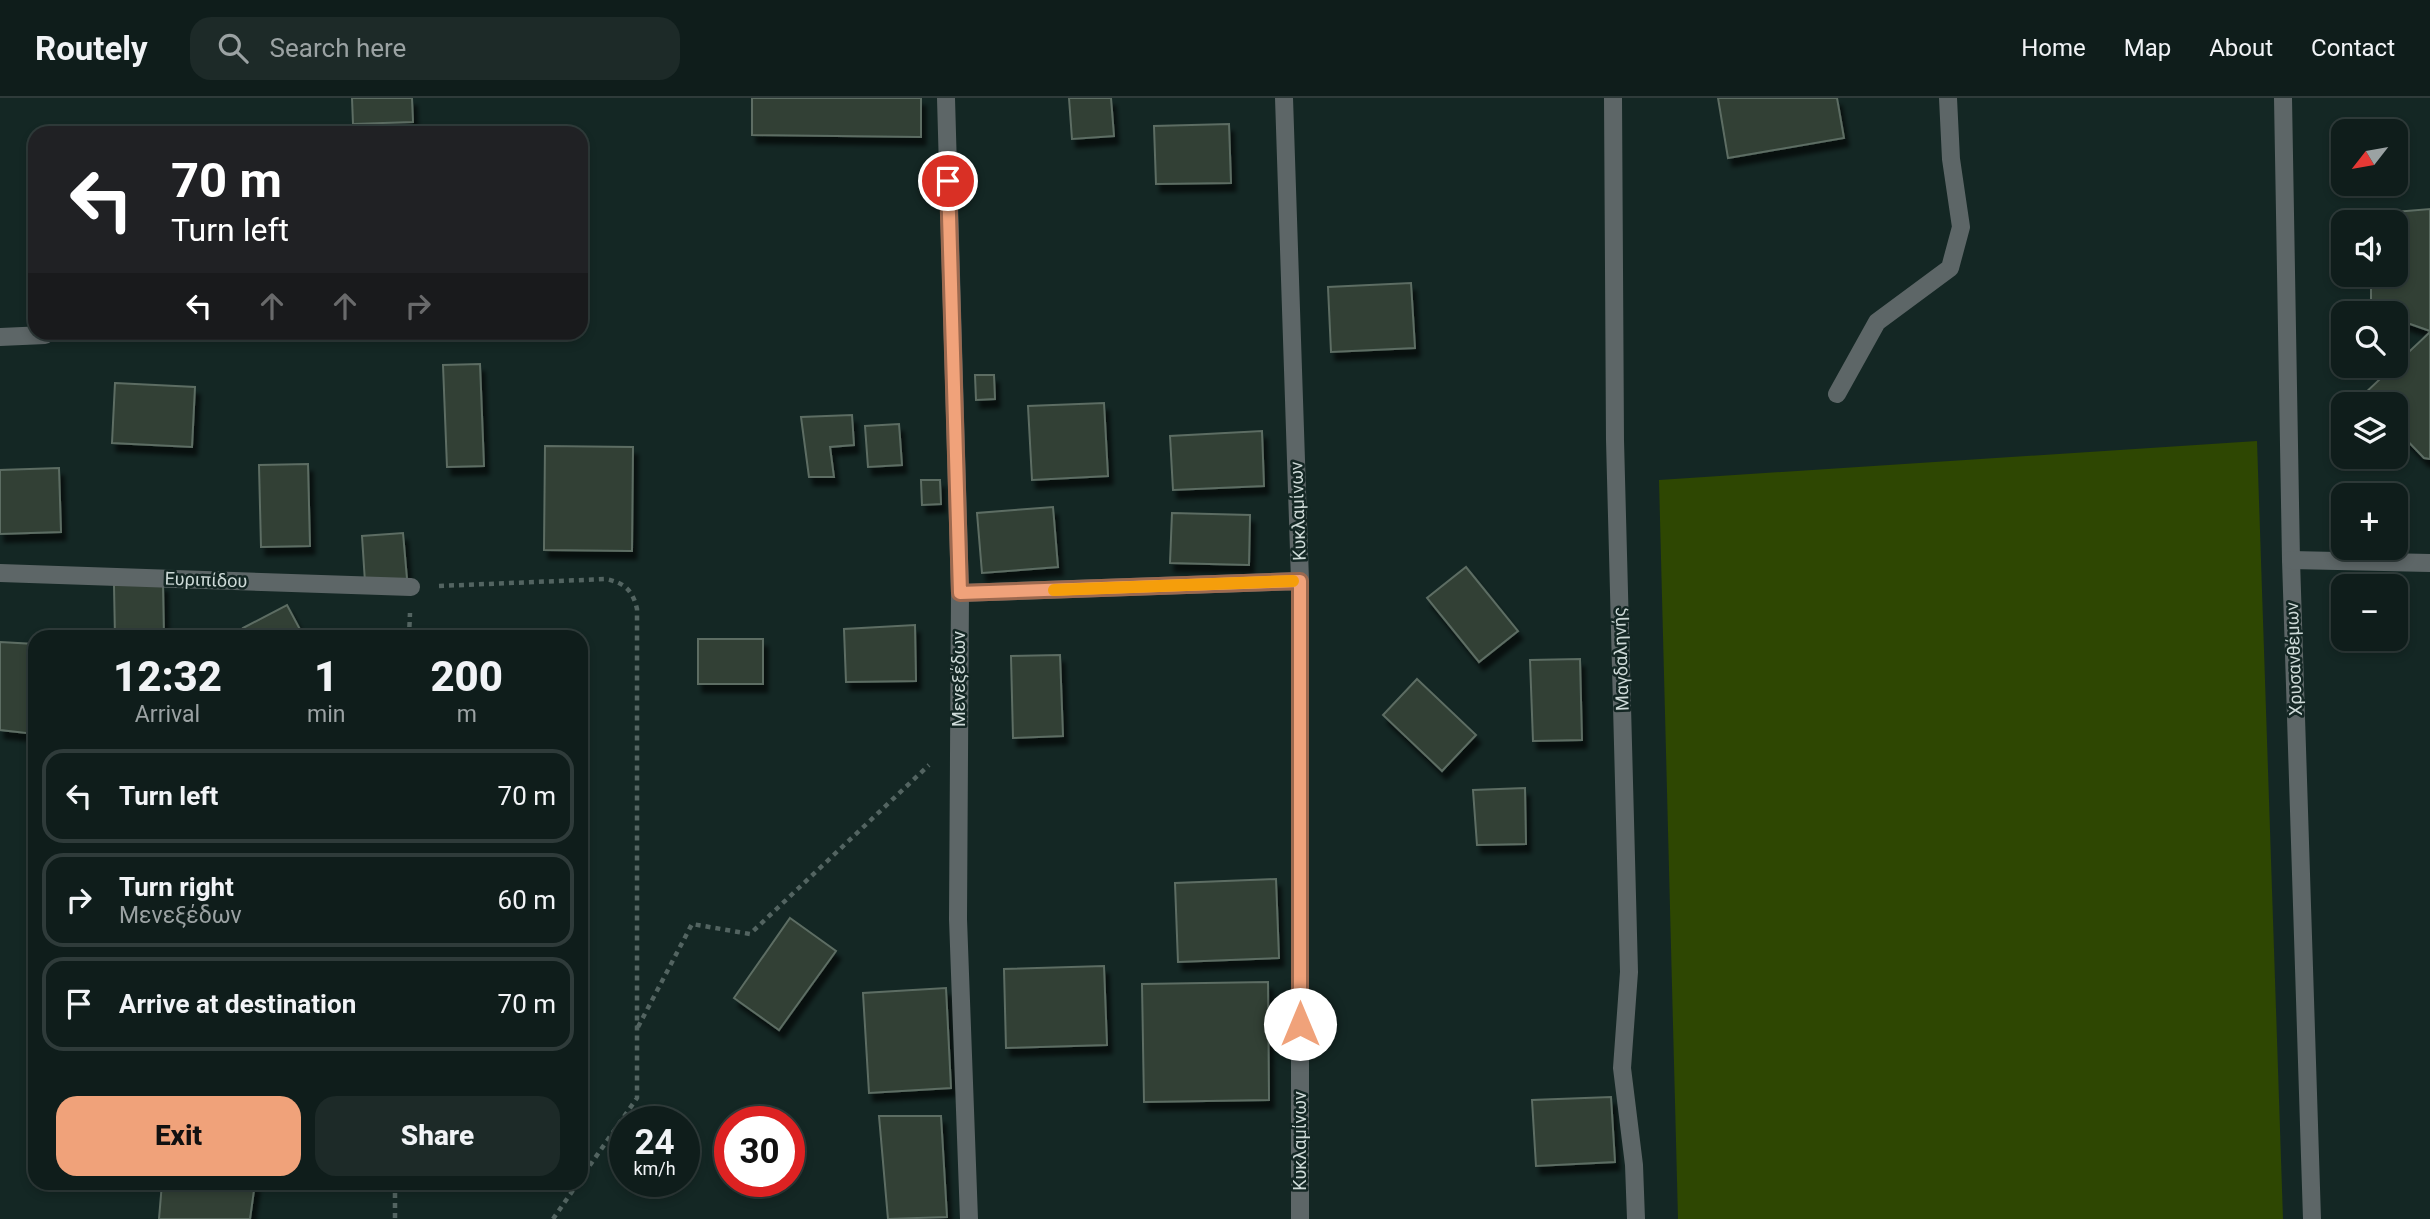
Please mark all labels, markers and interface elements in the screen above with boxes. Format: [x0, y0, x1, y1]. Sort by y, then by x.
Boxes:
search box [190, 17, 680, 80]
text: Routely [35, 29, 148, 68]
icon: search [214, 29, 252, 67]
text: Search here [270, 33, 406, 63]
text: Home [2021, 34, 2086, 62]
text: Map [2124, 34, 2171, 62]
text: About [2209, 34, 2273, 62]
text: Contact [2311, 34, 2395, 62]
north arrow [2331, 119, 2408, 196]
map controls [2331, 119, 2408, 651]
pin [918, 151, 978, 211]
text: 70 m [171, 152, 282, 209]
icon: left [56, 154, 147, 245]
icon: arrive [929, 162, 967, 200]
button: sound [2331, 210, 2408, 287]
text: Turn left [171, 211, 289, 249]
icon: left [180, 287, 218, 325]
icon: ahead [253, 287, 291, 325]
icon: ahead [326, 287, 364, 325]
icon: right [399, 287, 437, 325]
button: search [2331, 301, 2408, 378]
button: layers [2331, 392, 2408, 469]
street label: Κυκλαμίνων [1285, 461, 1310, 561]
button: + [2331, 483, 2408, 560]
street label: Ευριπίδου [164, 568, 248, 591]
button: − [2331, 574, 2408, 651]
street label: Χρυσανθέμων [2281, 601, 2306, 716]
street label: Μαγδαληνής [1608, 607, 1633, 711]
street label: Μενεξέδων [948, 631, 969, 727]
text: 12:32 [113, 652, 222, 701]
text: 1 [314, 652, 338, 701]
text: 200 [430, 652, 503, 701]
text: Arrival [135, 701, 200, 728]
text: min [307, 701, 345, 728]
text: m [457, 701, 477, 728]
icon: left [60, 777, 98, 815]
text: Turn left [119, 781, 218, 811]
text: 70 m [498, 781, 556, 811]
text: Turn right [119, 872, 234, 902]
icon: right [60, 881, 98, 919]
text: 60 m [498, 885, 556, 915]
text: Μενεξέδων [119, 902, 242, 929]
icon: arrive [60, 985, 98, 1023]
position arrow [1263, 987, 1337, 1061]
text: Arrive at destination [119, 989, 356, 1019]
text: 70 m [498, 989, 556, 1019]
street label: Κυκλαμίνων [1289, 1091, 1310, 1191]
button: Exit [56, 1096, 301, 1176]
button: Share [315, 1096, 560, 1176]
speed limit sign: 30 [714, 1106, 805, 1197]
text: 24 [634, 1122, 675, 1163]
text: km/h [633, 1158, 676, 1179]

